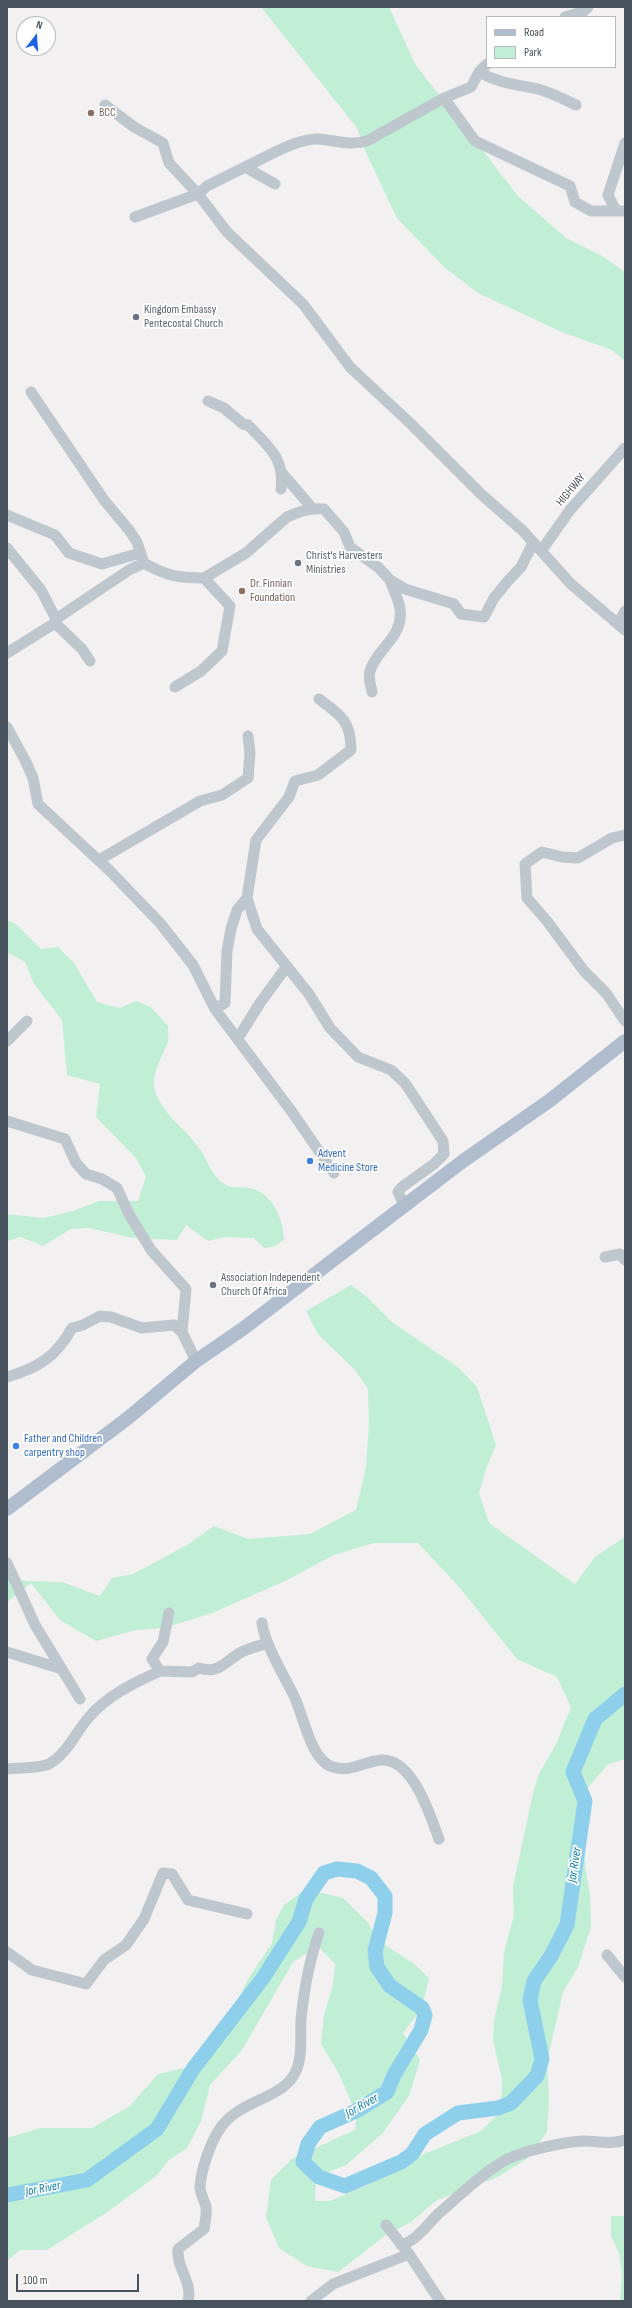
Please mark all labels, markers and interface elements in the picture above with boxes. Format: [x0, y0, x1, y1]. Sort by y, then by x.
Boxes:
north arrow [16, 16, 56, 56]
legend [486, 16, 616, 68]
text: N [35, 18, 44, 32]
text: Road [524, 25, 544, 40]
text: Park [524, 45, 542, 60]
place label: BCC [99, 106, 116, 120]
marker: BCC [86, 108, 96, 118]
place label: Kingdom Embassy Pentecostal Church [144, 303, 223, 331]
marker: Kingdom Embassy Pentecostal Church [131, 312, 141, 322]
street label: HIGHWAY [553, 471, 589, 509]
place label: Christ's Harvesters Ministries [306, 549, 383, 577]
marker: Christ's Harvesters Ministries [293, 558, 303, 568]
place label: Dr. Finnian Foundation [250, 577, 295, 605]
marker: Dr. Finnian Foundation [237, 586, 247, 596]
place label: Advent Medicine Store [318, 1147, 378, 1175]
marker: Advent Medicine Store [305, 1156, 315, 1166]
place label: Association Independent Church Of Africa [221, 1271, 320, 1299]
marker: Association Independent Church Of Africa [208, 1280, 218, 1290]
place label: Father and Children carpentry shop [24, 1432, 102, 1460]
marker: Father and Children carpentry shop [11, 1441, 21, 1451]
water label: Jor River [565, 1846, 585, 1884]
water label: Jor River [343, 2091, 381, 2121]
water label: Jor River [24, 2178, 62, 2200]
scale bar [18, 2266, 141, 2292]
text: 100 m [23, 2273, 48, 2288]

